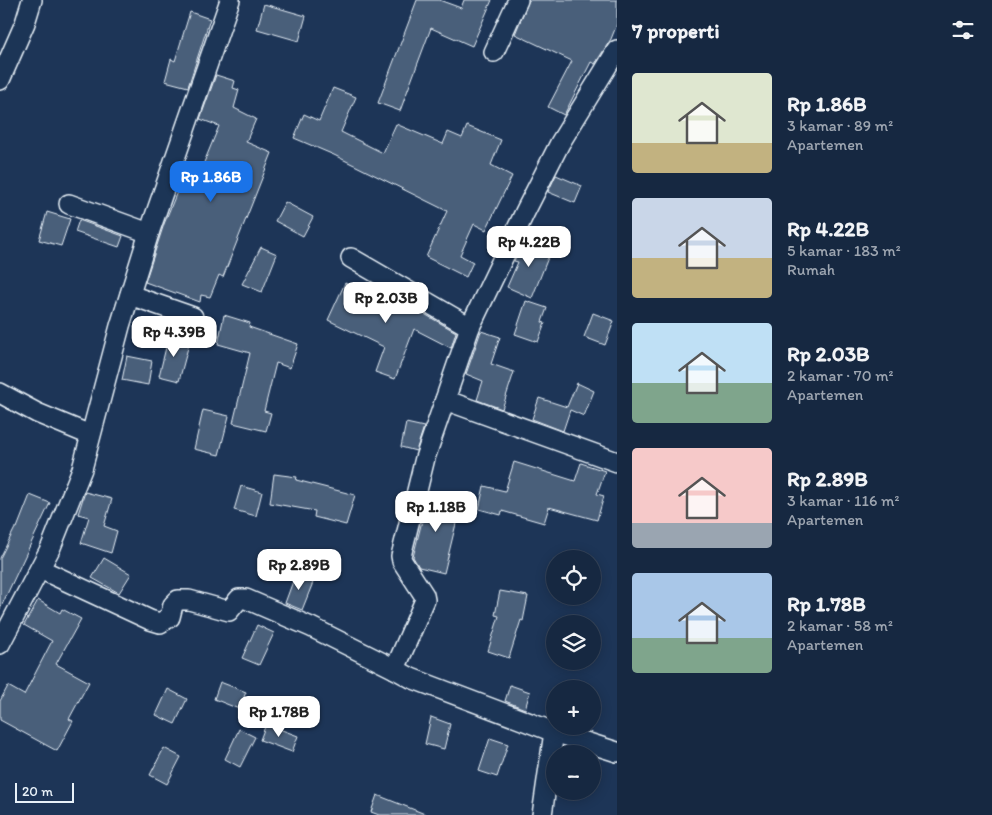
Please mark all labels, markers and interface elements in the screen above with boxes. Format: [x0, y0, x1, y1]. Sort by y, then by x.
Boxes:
icon: filters [949, 16, 977, 44]
text: 7 properti [632, 18, 720, 43]
text: Rp 1.86B [787, 91, 867, 116]
icon: home [672, 93, 732, 153]
text: 3 kamar · 89 m² [787, 116, 893, 135]
text: Apartemen [787, 135, 863, 154]
pin: Rp 1.86B [159, 160, 263, 203]
text: Rp 1.86B [181, 167, 241, 186]
text: Rp 4.22B [787, 216, 869, 241]
icon: home [672, 218, 732, 278]
pin: Rp 4.22B [477, 226, 581, 268]
text: Rp 4.22B [498, 232, 560, 251]
text: 5 kamar · 183 m² [787, 241, 901, 260]
text: Rumah [787, 260, 835, 279]
pin: Rp 2.03B [334, 282, 438, 324]
text: Rp 2.03B [355, 288, 418, 307]
pin: Rp 4.39B [122, 316, 226, 358]
text: Rp 4.39B [143, 322, 205, 341]
text: Rp 2.03B [787, 341, 870, 366]
icon: home [672, 343, 732, 403]
text: 2 kamar · 70 m² [787, 366, 894, 385]
text: Apartemen [787, 385, 863, 404]
text: Rp 2.89B [787, 466, 868, 491]
icon: home [672, 468, 732, 528]
pin: Rp 1.18B [384, 490, 488, 533]
text: 3 kamar · 116 m² [787, 491, 899, 510]
text: Rp 1.18B [406, 497, 466, 516]
text: Apartemen [787, 510, 863, 529]
pin: Rp 2.89B [247, 548, 351, 591]
map controls [546, 550, 601, 800]
button: locate [546, 550, 601, 605]
text: Rp 2.89B [268, 555, 330, 574]
text: Rp 1.78B [787, 591, 866, 616]
icon: home [672, 593, 732, 653]
button: layers [546, 615, 601, 670]
text: 2 kamar · 58 m² [787, 616, 893, 635]
text: Apartemen [787, 635, 863, 654]
button: + [546, 680, 601, 735]
pin: Rp 1.78B [227, 696, 331, 738]
text: Rp 1.78B [249, 702, 309, 721]
button: − [546, 745, 601, 800]
scale bar [15, 780, 74, 803]
text: 20 m [22, 783, 53, 800]

